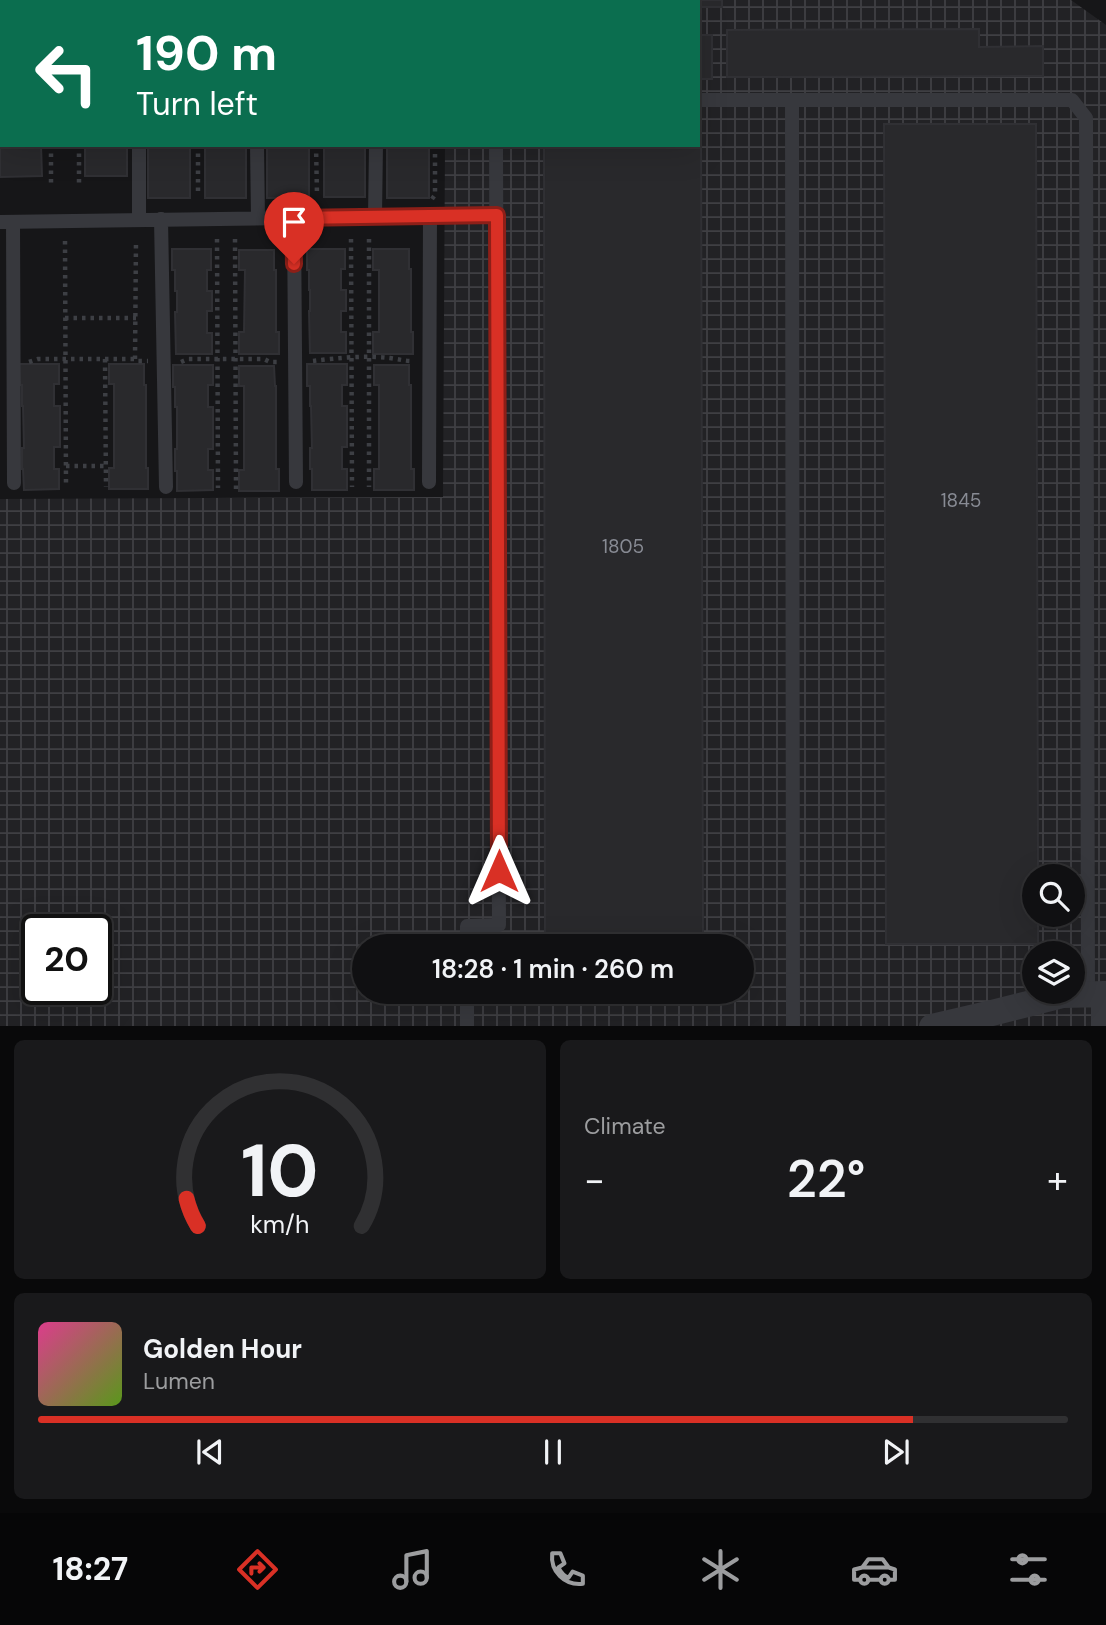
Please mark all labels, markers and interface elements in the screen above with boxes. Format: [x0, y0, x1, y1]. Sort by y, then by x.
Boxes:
text: 190 m [136, 21, 277, 85]
icon: left [21, 28, 112, 119]
text: Turn left [136, 83, 258, 125]
pin [264, 192, 324, 264]
icon: arrive [275, 203, 313, 241]
house number: 1845 [941, 488, 981, 513]
house number: 1805 [602, 534, 644, 559]
position arrow [462, 834, 536, 908]
map controls [1022, 864, 1085, 1004]
button: search [1022, 864, 1085, 927]
speed limit sign: 20 [21, 914, 112, 1005]
button: layers [1022, 941, 1085, 1004]
text: 18:28 · 1 min · 260 m [432, 952, 674, 986]
text: Climate [584, 1111, 666, 1141]
text: 10 [241, 1124, 319, 1219]
text: 22° [787, 1145, 865, 1213]
text: − [584, 1155, 605, 1205]
text: + [1047, 1155, 1068, 1205]
text: km/h [250, 1207, 310, 1240]
text: Golden Hour [143, 1332, 302, 1366]
text: Lumen [143, 1366, 215, 1396]
icon: previous [191, 1433, 229, 1471]
icon: pause [534, 1433, 572, 1471]
icon: next [877, 1433, 915, 1471]
icon: directions [233, 1545, 282, 1594]
icon: music [388, 1545, 437, 1594]
icon: phone [542, 1545, 591, 1594]
icon: climate [696, 1545, 745, 1594]
icon: car [850, 1545, 899, 1594]
icon: filters [1004, 1545, 1053, 1594]
text: 18:27 [53, 1548, 128, 1590]

